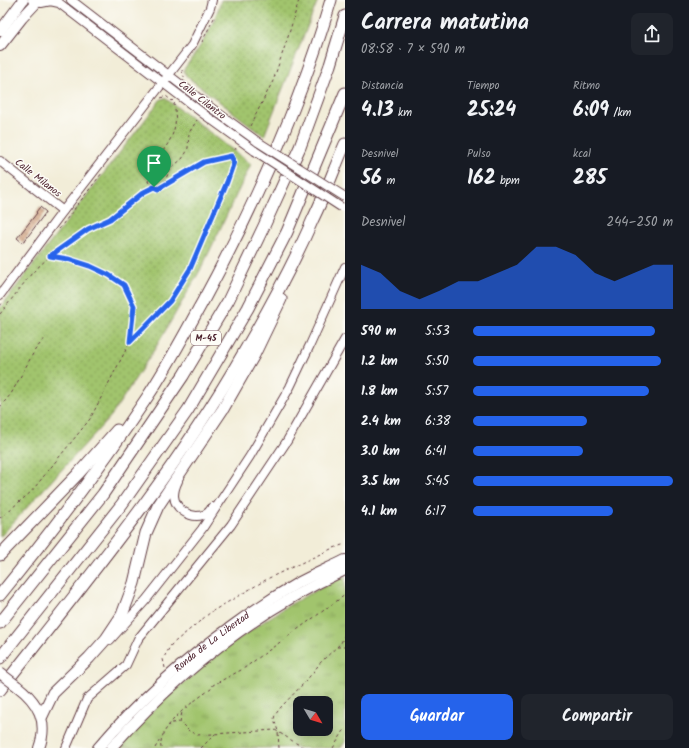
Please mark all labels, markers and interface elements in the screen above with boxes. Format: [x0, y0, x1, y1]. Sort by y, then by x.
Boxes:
text: Carrera matutina [361, 6, 529, 41]
button: share [631, 13, 673, 55]
text: 08:58 · 7 × 590 m [361, 39, 465, 60]
street label: Calle Cilantro [175, 76, 230, 124]
text: Distancia [361, 77, 403, 95]
text: Tiempo [467, 77, 499, 95]
text: Ritmo [573, 77, 600, 95]
text: 4.13 [361, 95, 394, 127]
text: 25:24 [467, 95, 516, 127]
text: 6:09 [573, 95, 609, 127]
text: km [394, 104, 412, 122]
text: /km [609, 104, 631, 122]
text: Desnivel [361, 145, 399, 163]
text: Pulso [467, 145, 491, 163]
text: kcal [573, 145, 591, 163]
pin [137, 146, 171, 187]
icon: arrive [143, 152, 165, 174]
street label: Calle Milanos [11, 155, 65, 202]
text: 56 [361, 163, 382, 195]
text: 162 [467, 163, 496, 195]
text: 285 [573, 163, 607, 195]
text: m [382, 172, 395, 190]
text: bpm [496, 172, 520, 190]
text: Desnivel [361, 212, 405, 233]
text: 244–250 m [607, 212, 673, 233]
text: 590 m [361, 321, 396, 342]
text: 5:53 [425, 321, 450, 342]
road number: M-45 [191, 331, 221, 345]
text: 1.2 km [361, 351, 398, 372]
text: 5:50 [425, 351, 449, 372]
text: 1.8 km [361, 381, 398, 402]
text: 5:57 [425, 381, 448, 402]
text: 2.4 km [361, 411, 401, 432]
text: 6:38 [425, 411, 451, 432]
text: 3.0 km [361, 441, 400, 462]
text: 6:41 [425, 441, 447, 462]
text: 3.5 km [361, 471, 400, 492]
text: 5:45 [425, 471, 449, 492]
text: 4.1 km [361, 501, 397, 522]
text: 6:17 [425, 501, 446, 522]
street label: Ronda de La Libertad [171, 607, 254, 676]
button: Guardar [361, 694, 513, 740]
button: Compartir [521, 694, 673, 740]
north arrow [293, 696, 333, 736]
map controls [293, 696, 333, 736]

